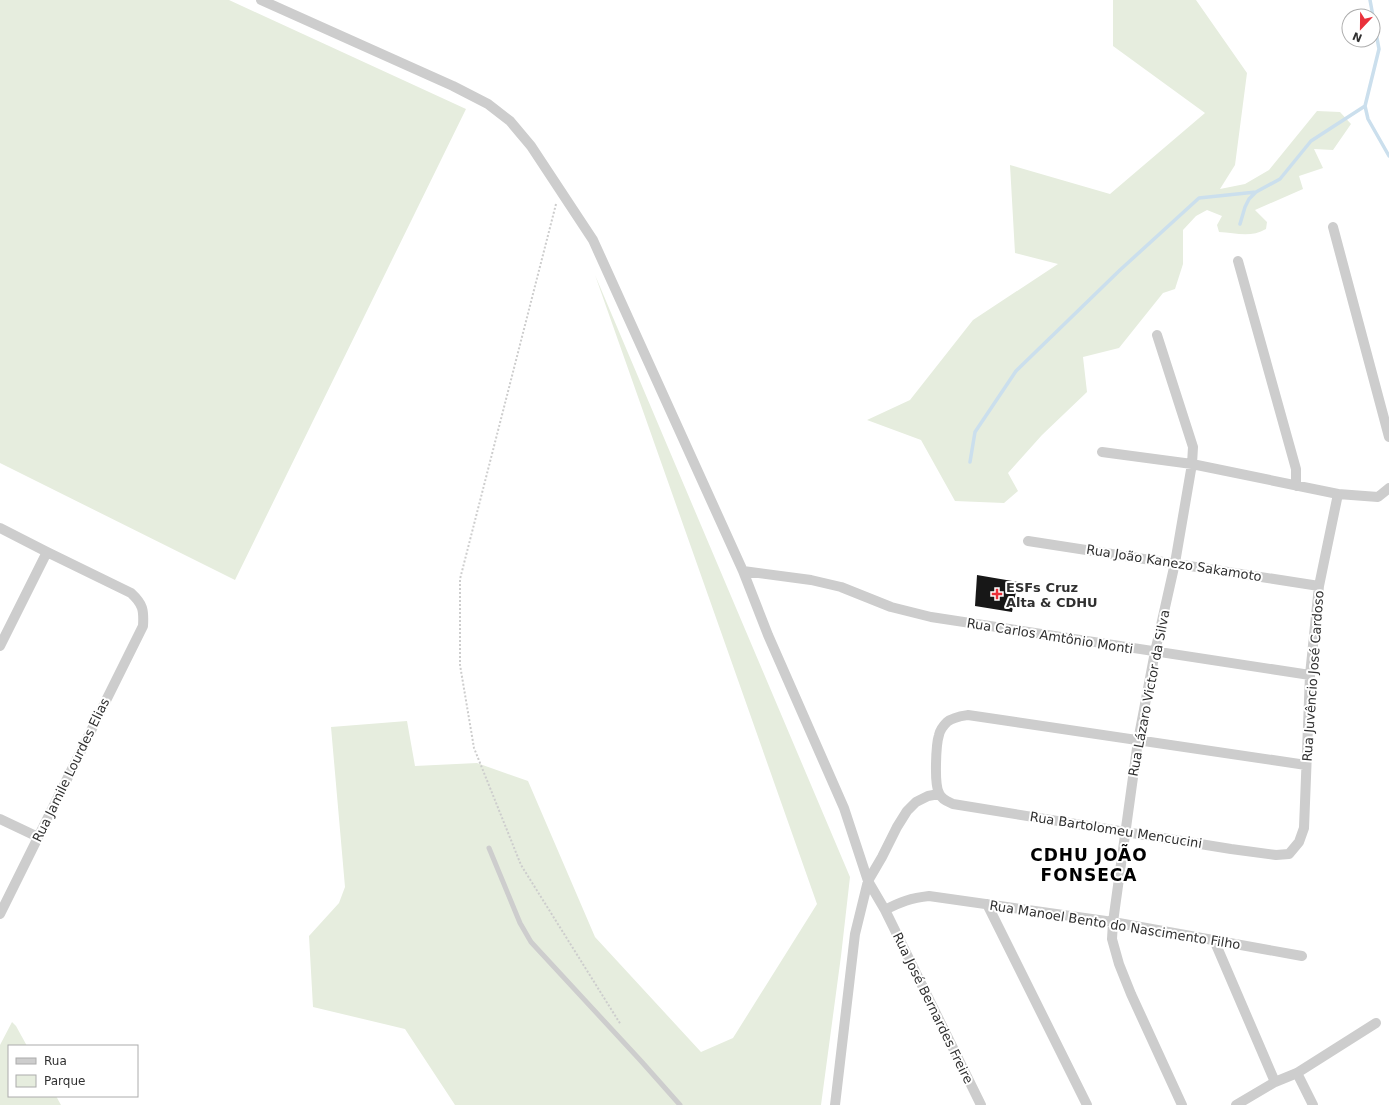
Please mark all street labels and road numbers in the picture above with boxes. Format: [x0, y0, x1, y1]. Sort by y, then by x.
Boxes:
street label: Rua João Kanezo Sakamoto [1085, 542, 1263, 584]
street label: Rua Juvêncio José Cardoso [1300, 590, 1326, 762]
street label: Rua Lázaro Victor da Silva [1125, 608, 1173, 778]
street label: Rua Carlos Amtônio Monti [966, 615, 1134, 657]
street label: Rua Jamile Lourdes Elias [30, 695, 113, 844]
street label: Rua Bartolomeu Mencucini [1029, 809, 1203, 851]
street label: Rua Manoel Bento do Nascimento Filho [988, 898, 1242, 952]
street label: Rua José Bernardes Freire [890, 930, 976, 1086]

